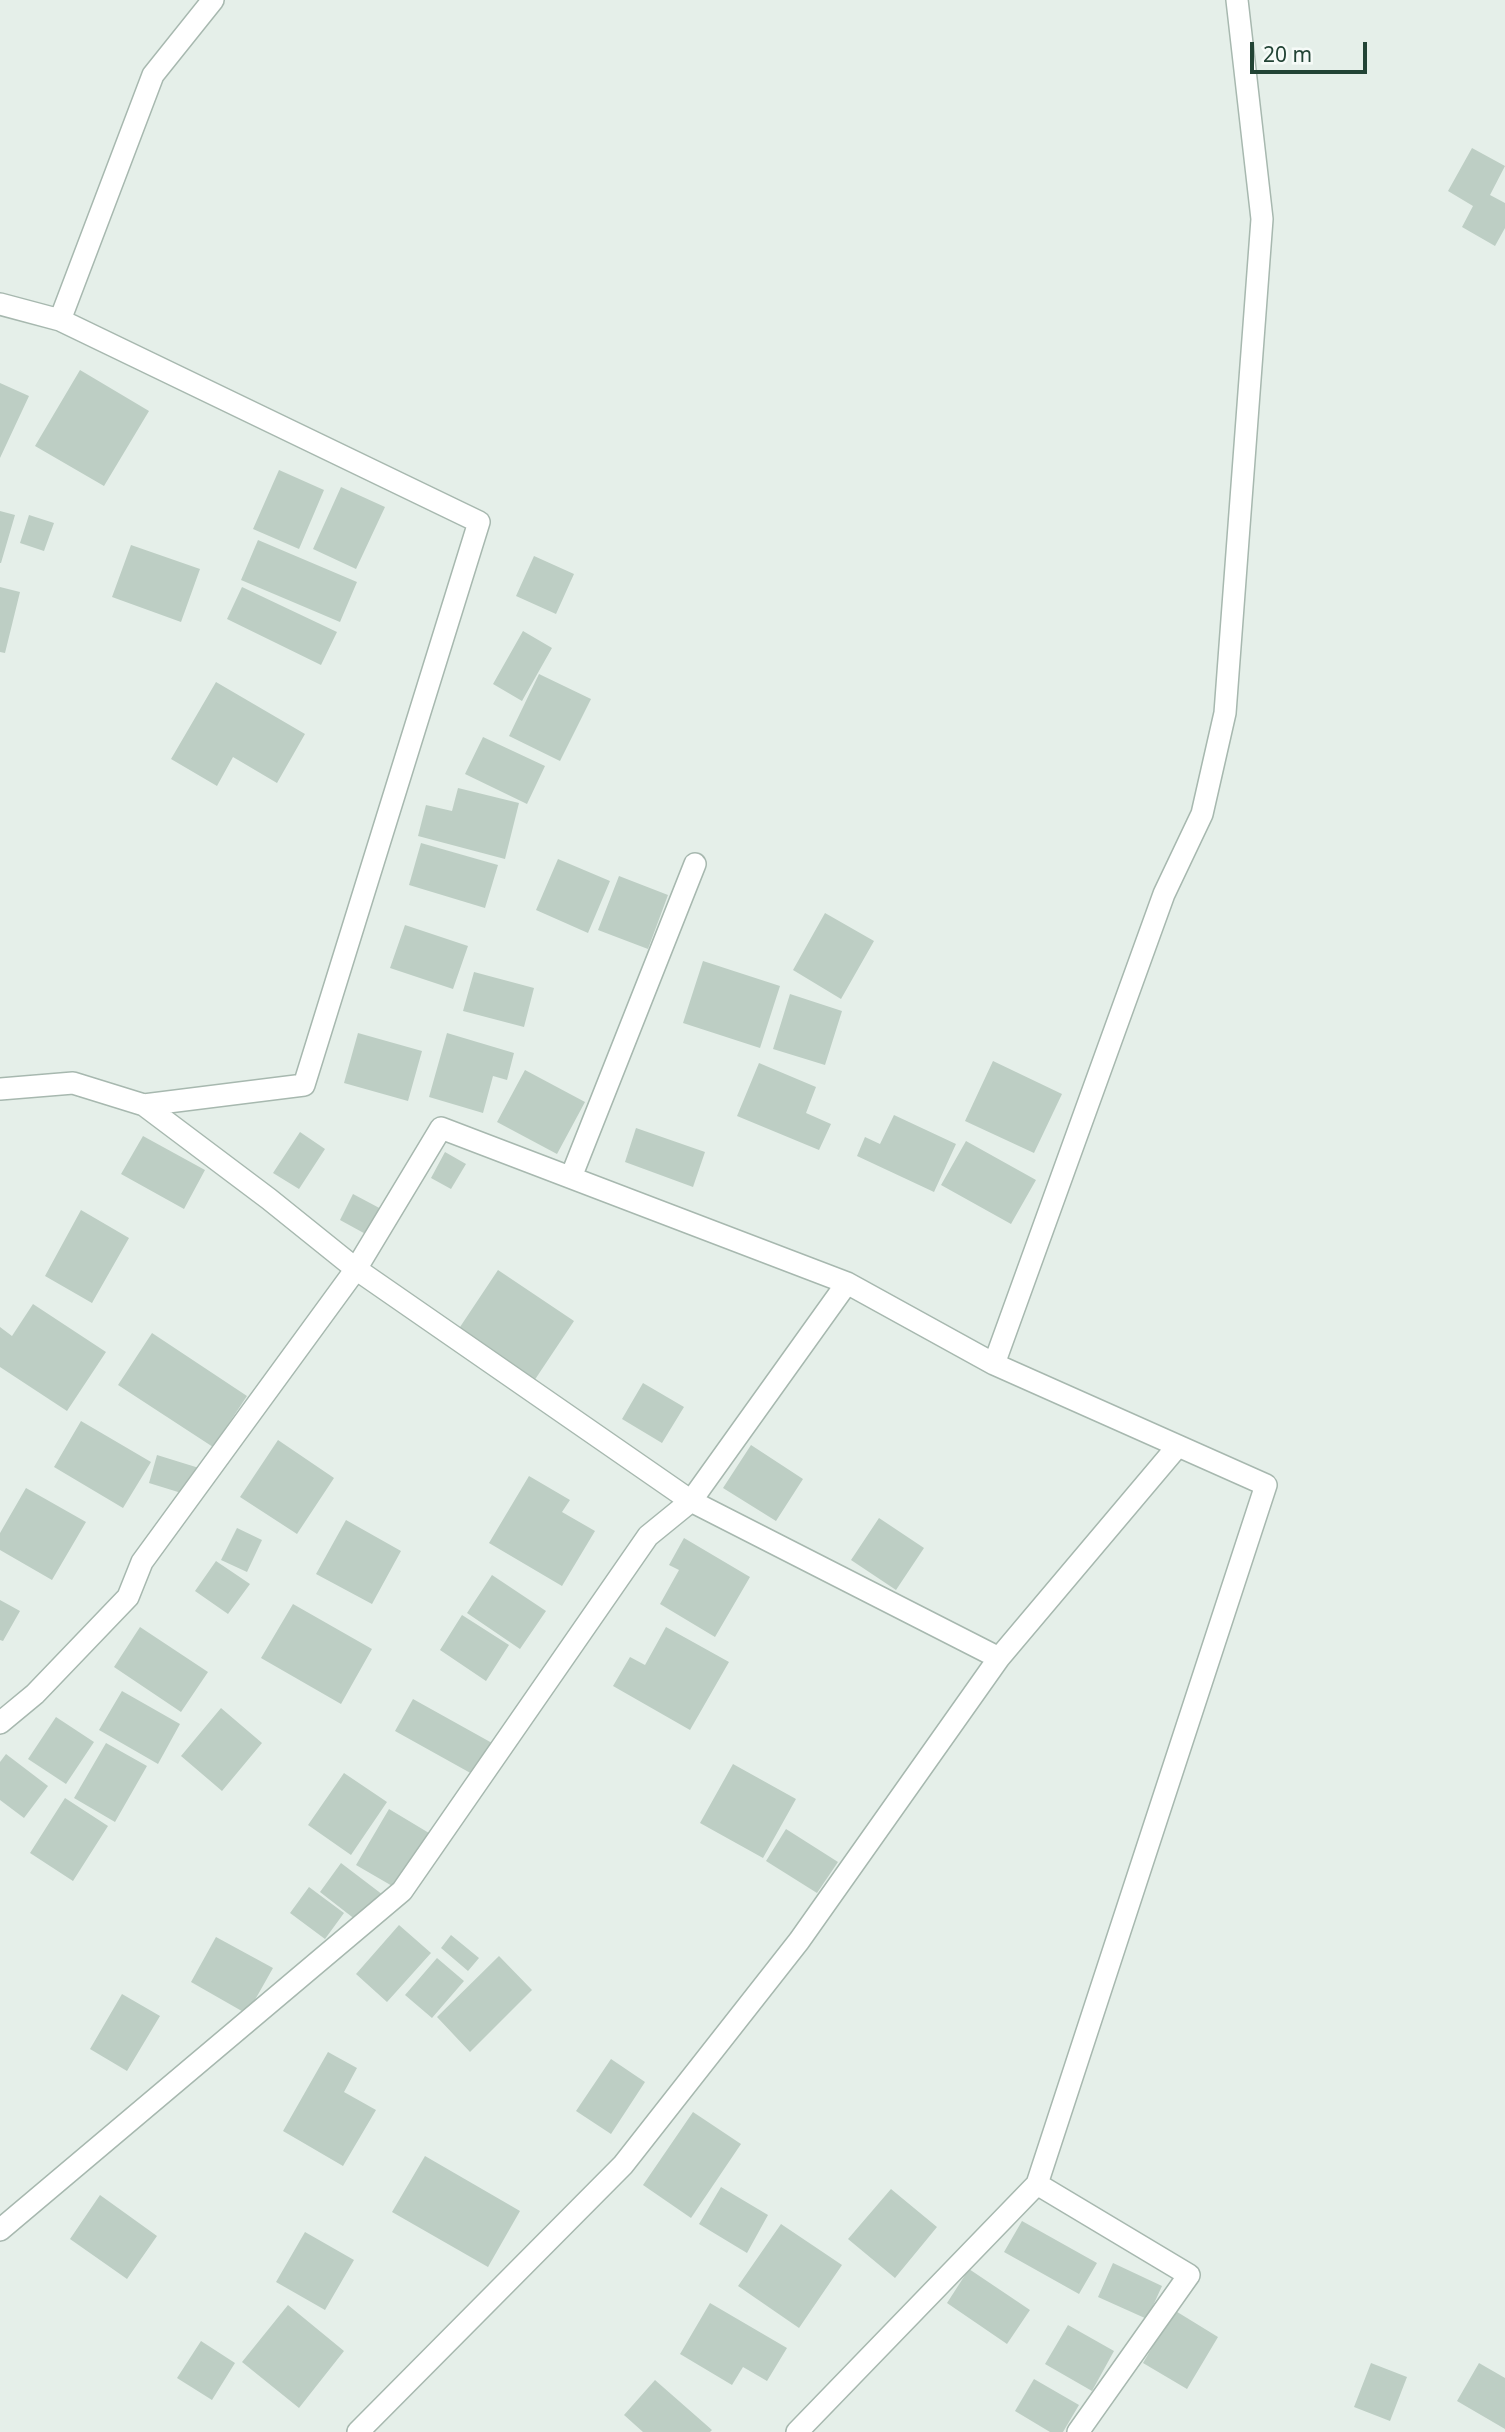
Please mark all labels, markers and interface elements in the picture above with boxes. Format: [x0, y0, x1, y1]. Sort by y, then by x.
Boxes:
scale bar [1253, 28, 1370, 72]
text: 20 m [1263, 40, 1312, 68]

